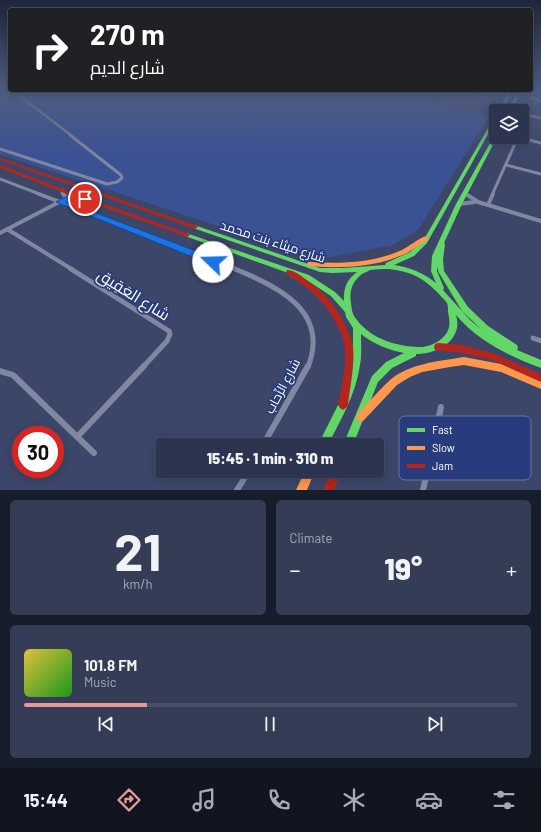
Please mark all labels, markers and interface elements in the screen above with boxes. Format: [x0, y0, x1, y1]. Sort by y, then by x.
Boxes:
text: 270 m [90, 17, 165, 51]
icon: right [24, 24, 76, 76]
text: شارع الديم [90, 56, 165, 78]
map controls [489, 104, 529, 144]
button: layers [489, 104, 529, 144]
pin [68, 182, 102, 216]
icon: arrive [74, 188, 96, 210]
street label: شارع ميثاء بنت محمد [218, 216, 328, 267]
position arrow [192, 241, 234, 283]
street label: شارع العَقِيق [92, 264, 174, 326]
street label: شارع الرِّحاب [261, 356, 304, 417]
legend [399, 416, 531, 480]
text: Fast [432, 423, 453, 436]
speed limit sign: 30 [12, 426, 64, 478]
text: Slow [432, 441, 455, 454]
text: 15:45 · 1 min · 310 m [207, 449, 333, 467]
text: Jam [432, 459, 453, 472]
text: 21 [114, 519, 161, 581]
text: Climate [290, 530, 333, 546]
text: 19° [384, 550, 422, 586]
text: − [290, 556, 301, 582]
text: + [506, 556, 517, 582]
text: km/h [123, 576, 152, 592]
text: 101.8 FM [84, 656, 137, 674]
text: Music [84, 674, 117, 690]
icon: previous [95, 713, 117, 735]
icon: pause [259, 713, 281, 735]
icon: next [424, 713, 446, 735]
icon: directions [115, 786, 143, 814]
icon: music [190, 786, 218, 814]
icon: phone [265, 786, 293, 814]
icon: climate [340, 786, 368, 814]
icon: car [415, 786, 443, 814]
icon: filters [490, 786, 518, 814]
text: 15:44 [23, 789, 68, 811]

